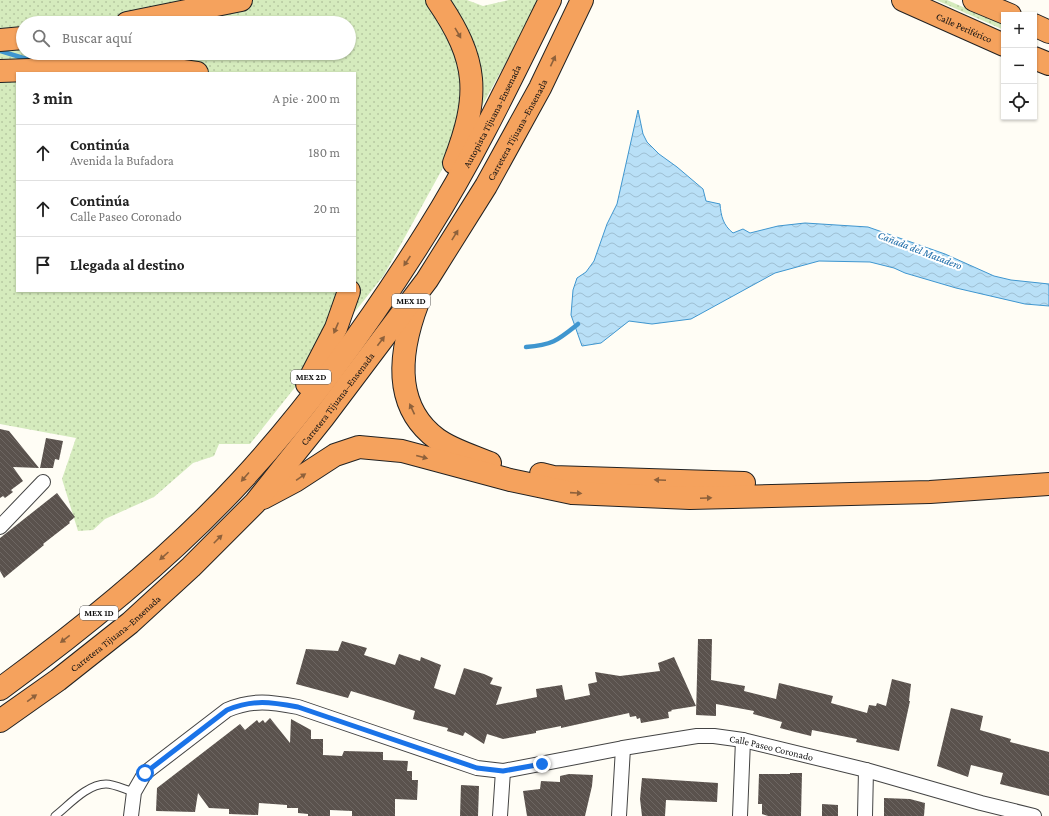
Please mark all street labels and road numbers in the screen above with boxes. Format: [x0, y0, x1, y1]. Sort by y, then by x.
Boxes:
street label: Calle Periférico [934, 10, 994, 45]
street label: Autopista Tijuana-Ensenada [461, 63, 523, 169]
street label: Carretera Tijuana–Ensenada [485, 77, 550, 183]
road number: MEX 1D [392, 294, 430, 308]
street label: Carretera Tijuana–Ensenada [299, 350, 377, 447]
road number: MEX 2D [291, 370, 331, 384]
street label: Carretera Tijuana–Ensenada [68, 593, 163, 674]
road number: MEX 1D [80, 606, 118, 620]
street label: Calle Paseo Coronado [729, 733, 815, 763]

